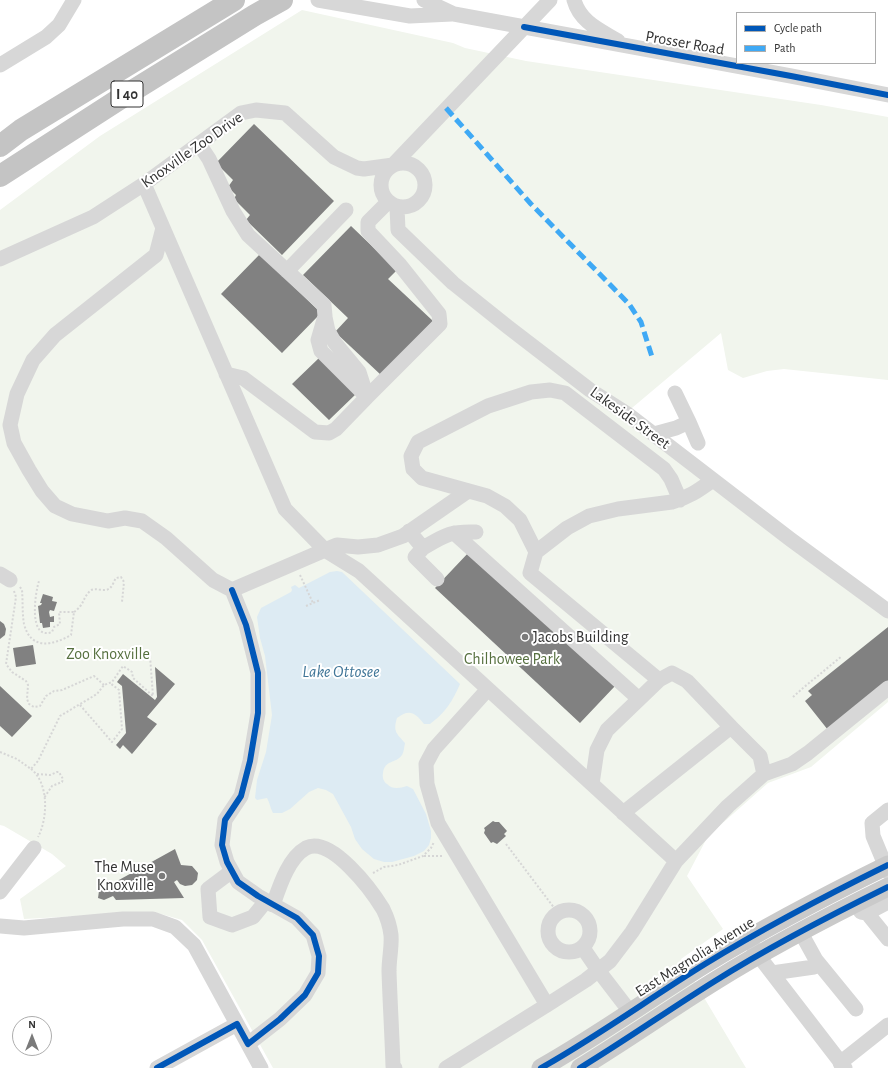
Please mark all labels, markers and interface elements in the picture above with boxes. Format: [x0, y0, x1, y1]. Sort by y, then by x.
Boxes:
legend [736, 12, 876, 64]
text: Cycle path [774, 22, 822, 34]
street label: Prosser Road [644, 27, 726, 59]
text: Path [774, 42, 796, 54]
road number: I 40 [111, 81, 143, 107]
street label: Knoxville Zoo Drive [138, 108, 246, 192]
street label: Lakeside Street [586, 383, 674, 453]
place label: Jacobs Building [533, 627, 629, 647]
marker: Jacobs Building [520, 632, 530, 642]
park label: Zoo Knoxville [66, 644, 150, 664]
park label: Chilhowee Park [464, 649, 560, 669]
water label: Lake Ottosee [302, 662, 380, 682]
place label: The Muse Knoxville [94, 857, 154, 895]
marker: The Muse Knoxville [157, 871, 167, 881]
street label: East Magnolia Avenue [632, 913, 758, 1001]
north arrow [12, 1016, 52, 1056]
text: N [28, 1019, 36, 1030]

